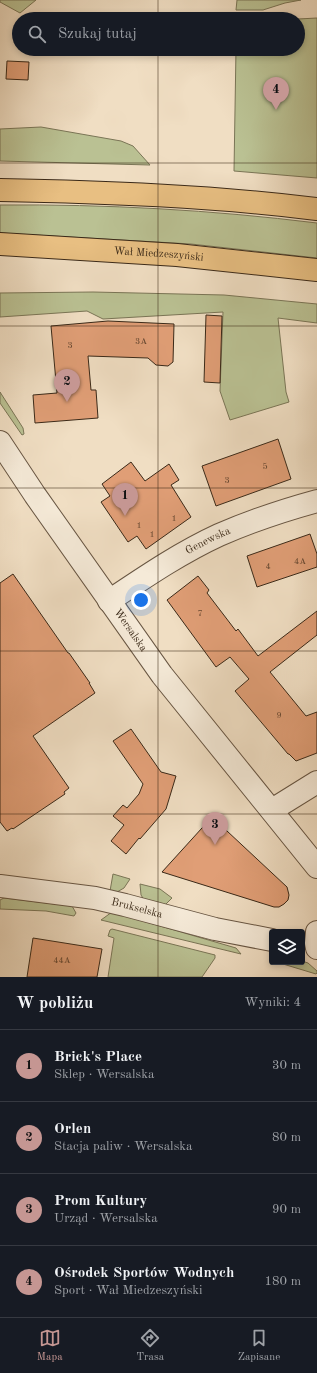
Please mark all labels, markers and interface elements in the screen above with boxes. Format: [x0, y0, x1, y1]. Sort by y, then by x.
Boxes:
search box [12, 12, 305, 56]
icon: search [26, 23, 48, 45]
text: Szukaj tutaj [58, 27, 137, 42]
pin: 4 [263, 77, 289, 110]
street label: Wał Miedzeszyński [113, 246, 204, 263]
house number: 3A [135, 337, 147, 346]
house number: 3 [67, 341, 73, 350]
pin: 2 [54, 369, 80, 402]
house number: 5 [262, 462, 268, 471]
house number: 3 [224, 476, 230, 485]
pin: 1 [112, 483, 138, 516]
house number: 1 [171, 514, 177, 523]
house number: 1 [136, 521, 142, 530]
street label: Genewska [184, 525, 233, 557]
house number: 1 [149, 530, 155, 539]
house number: 4A [294, 557, 306, 566]
house number: 4 [265, 562, 271, 571]
your location [131, 590, 151, 610]
street label: Wersalska [112, 607, 149, 654]
house number: 7 [197, 609, 203, 618]
house number: 9 [276, 711, 282, 720]
pin: 3 [202, 812, 228, 845]
street label: Brukselska [110, 897, 164, 920]
map controls [269, 929, 305, 965]
button: layers [269, 929, 305, 965]
house number: 44A [53, 956, 71, 965]
text: W pobliżu [16, 995, 93, 1012]
text: Wyniki: 4 [245, 996, 301, 1009]
text: Brick's Place [54, 1050, 142, 1065]
text: 1 [25, 1059, 33, 1072]
text: 30 m [272, 1059, 301, 1072]
text: Sklep · Wersalska [54, 1068, 154, 1081]
text: Orlen [54, 1122, 91, 1137]
text: 2 [25, 1131, 33, 1144]
text: 80 m [272, 1131, 301, 1144]
text: Stacja paliw · Wersalska [54, 1140, 192, 1153]
text: Prom Kultury [54, 1194, 147, 1209]
text: 3 [25, 1203, 33, 1216]
text: 90 m [272, 1203, 301, 1216]
text: Urząd · Wersalska [54, 1212, 158, 1225]
text: Ośrodek Sportów Wodnych [54, 1266, 234, 1281]
text: 4 [25, 1275, 33, 1288]
text: 180 m [264, 1275, 301, 1288]
text: Sport · Wał Miedzeszyński [54, 1284, 203, 1297]
tab: Mapa [37, 1327, 63, 1365]
tab: Trasa [136, 1327, 164, 1365]
tab: Zapisane [238, 1327, 280, 1365]

